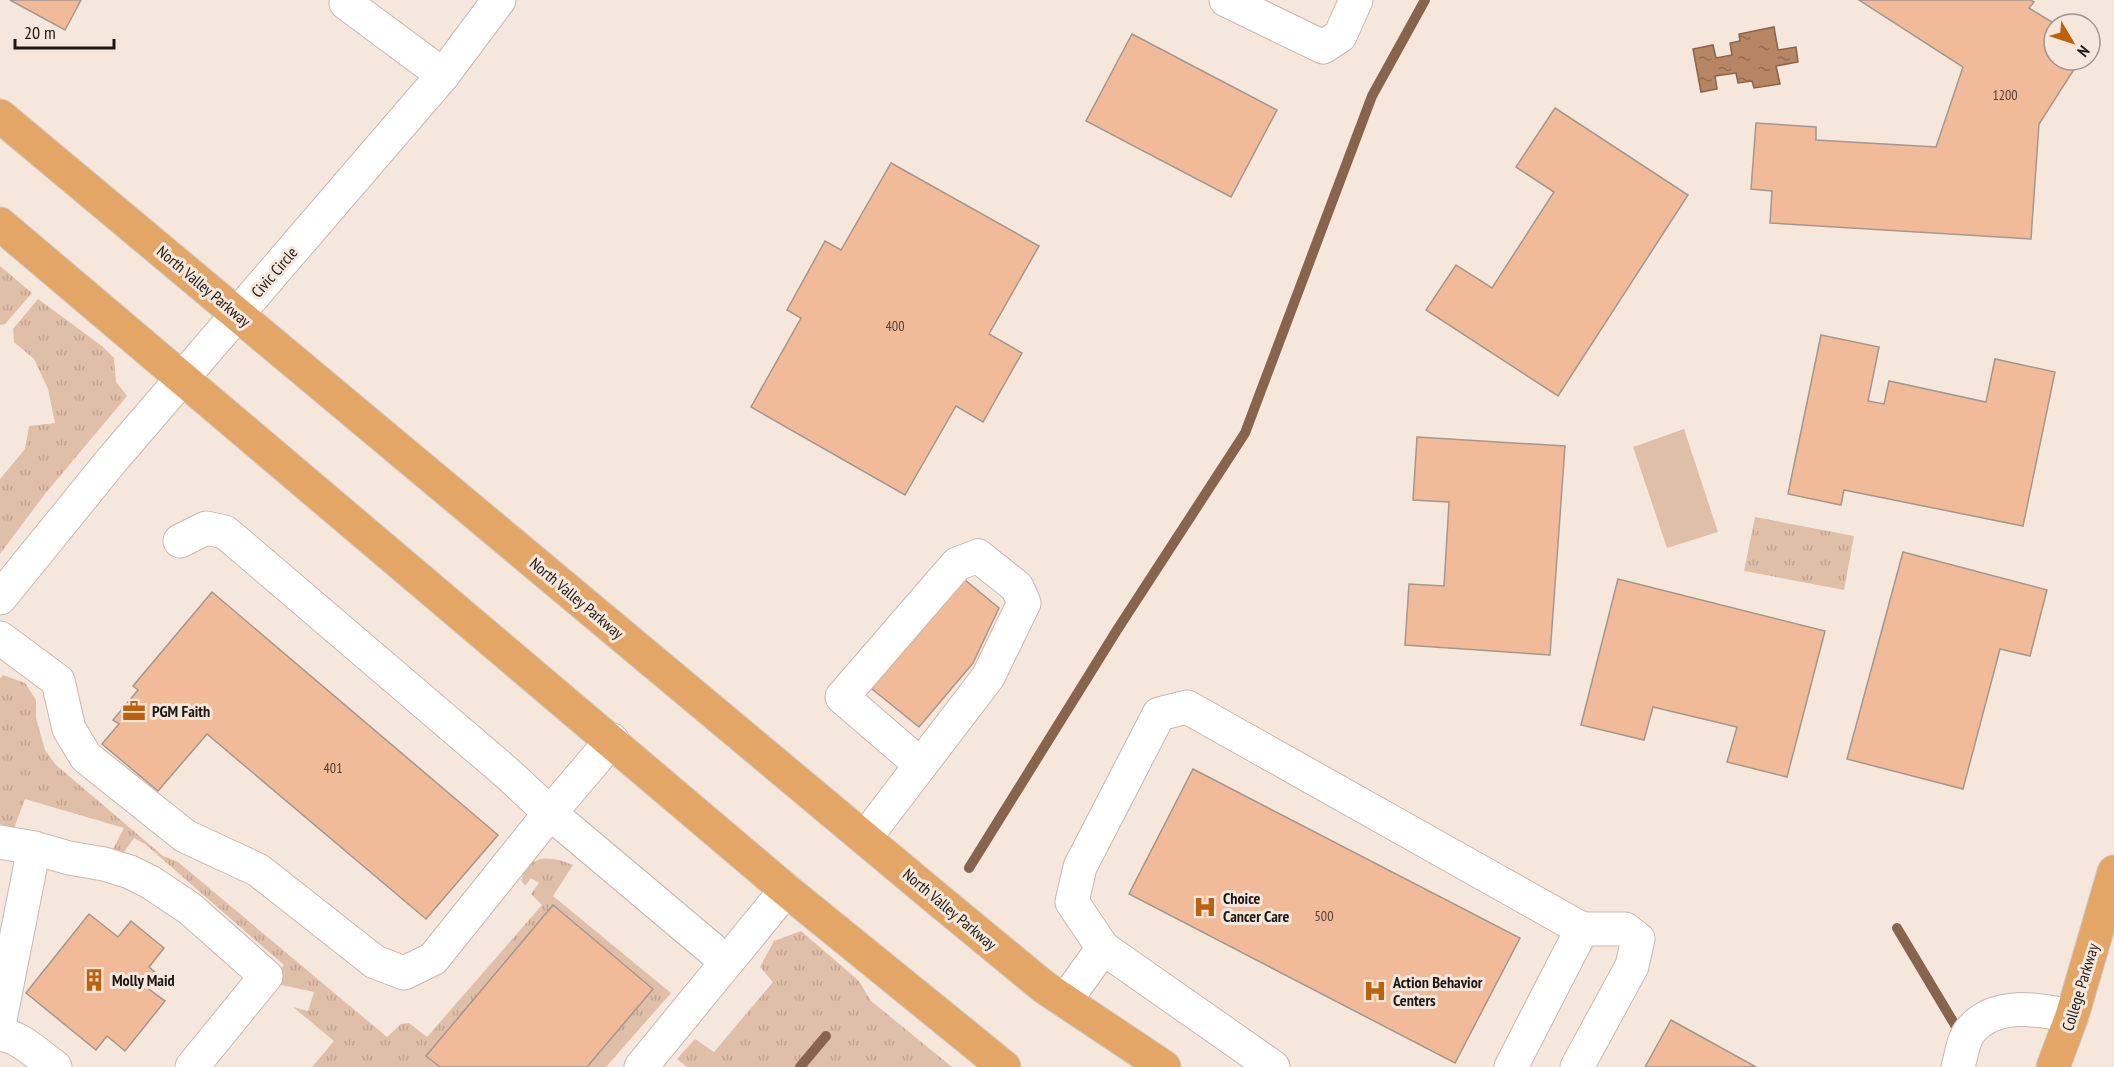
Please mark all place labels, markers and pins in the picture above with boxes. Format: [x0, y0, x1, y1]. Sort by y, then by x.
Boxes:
office icon: PGM Faith [121, 698, 147, 724]
place label: PGM Faith [152, 701, 210, 721]
place label: Choice Cancer Care [1223, 888, 1289, 926]
hospital icon: Choice Cancer Care [1192, 894, 1218, 920]
building icon: Molly Maid [81, 967, 107, 993]
place label: Molly Maid [112, 970, 175, 990]
place label: Action Behavior Centers [1392, 972, 1483, 1010]
hospital icon: Action Behavior Centers [1362, 978, 1388, 1004]

